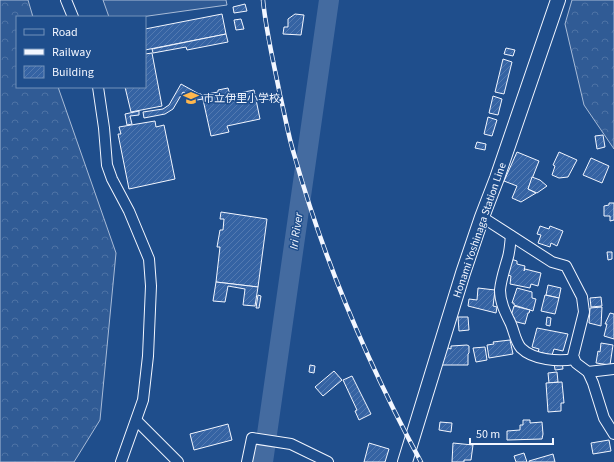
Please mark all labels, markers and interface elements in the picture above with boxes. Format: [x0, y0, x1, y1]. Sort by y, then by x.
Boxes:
legend [16, 16, 146, 88]
text: Road [52, 24, 78, 41]
text: Railway [52, 44, 91, 61]
text: Building [52, 64, 94, 81]
school or university icon: 市立伊里小学校 [182, 89, 200, 107]
place label: 市立伊里小学校 [203, 91, 280, 106]
street label: Honami Yoshinaga Station Line [449, 160, 510, 300]
water label: Iri River [285, 211, 308, 251]
scale bar [470, 420, 553, 446]
text: 50 m [476, 426, 500, 443]

